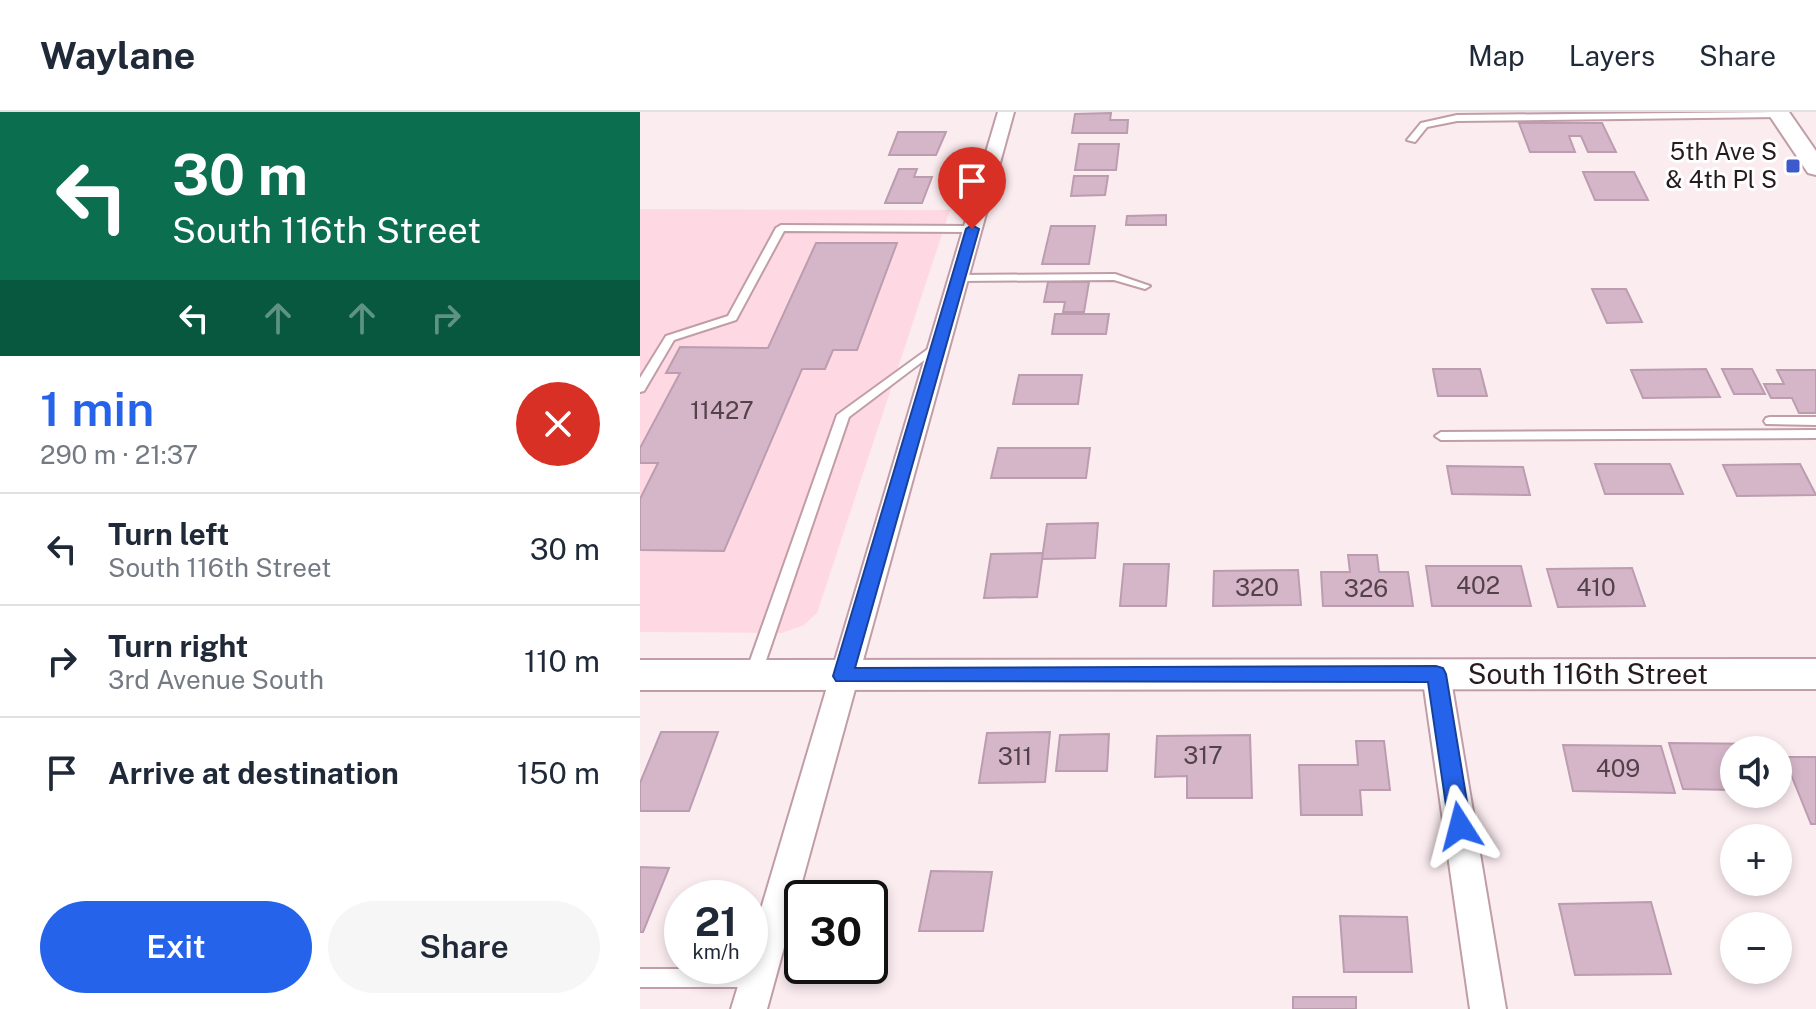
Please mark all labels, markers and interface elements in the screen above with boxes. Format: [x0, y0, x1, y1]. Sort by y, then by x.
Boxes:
text: Waylane [40, 33, 195, 78]
text: Map [1468, 39, 1525, 72]
text: Layers [1569, 39, 1655, 72]
text: Share [1699, 39, 1776, 72]
place label: 5th Ave S & 4th Pl S [1666, 137, 1777, 193]
text: 30 m [172, 142, 308, 208]
icon: left [40, 144, 144, 248]
pin [938, 147, 1006, 229]
marker: 5th Ave S & 4th Pl S [1784, 157, 1802, 175]
icon: arrive [950, 159, 994, 203]
text: South 116th Street [172, 209, 481, 251]
icon: left [172, 296, 216, 340]
icon: ahead [256, 296, 300, 340]
icon: ahead [340, 296, 384, 340]
icon: right [424, 296, 468, 340]
text: 1 min [40, 380, 154, 437]
button: close [516, 382, 600, 466]
house number: 11427 [690, 396, 754, 424]
text: 290 m · 21:37 [40, 439, 198, 470]
text: Turn left [108, 516, 229, 552]
icon: left [40, 527, 84, 571]
text: 30 m [530, 531, 600, 567]
text: South 116th Street [108, 552, 331, 583]
house number: 402 [1456, 571, 1500, 599]
house number: 320 [1235, 573, 1279, 601]
house number: 410 [1576, 573, 1616, 601]
house number: 326 [1344, 574, 1388, 602]
text: Turn right [108, 628, 248, 664]
icon: right [40, 639, 84, 683]
text: 110 m [524, 643, 600, 679]
street label: South 116th Street [1468, 657, 1708, 690]
text: 3rd Avenue South [108, 664, 324, 695]
map controls [1720, 736, 1792, 984]
button: sound [1720, 736, 1792, 808]
house number: 317 [1183, 741, 1223, 769]
house number: 311 [998, 742, 1032, 770]
icon: arrive [40, 751, 84, 795]
house number: 409 [1596, 754, 1640, 782]
text: Arrive at destination [108, 755, 399, 791]
text: 150 m [517, 755, 600, 791]
position arrow [1418, 784, 1502, 868]
button: + [1720, 824, 1792, 896]
speed limit sign: 30 [784, 880, 888, 984]
text: 21 [695, 898, 737, 945]
button: Exit [40, 901, 312, 993]
button: Share [328, 901, 600, 993]
button: − [1720, 912, 1792, 984]
text: km/h [692, 940, 740, 964]

